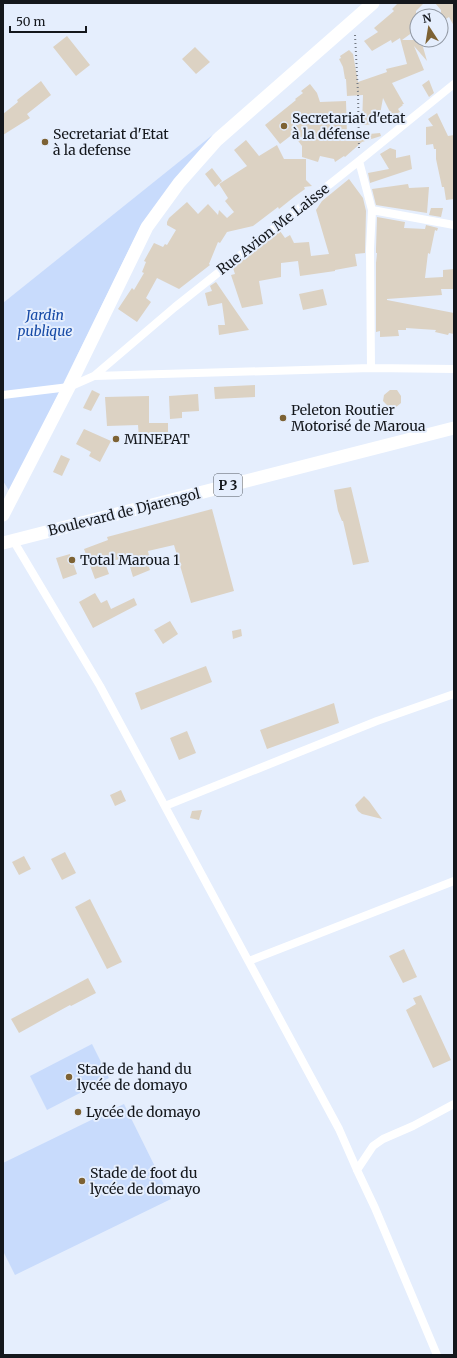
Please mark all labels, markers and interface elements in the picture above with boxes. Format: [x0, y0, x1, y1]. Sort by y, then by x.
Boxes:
scale bar [10, 8, 86, 34]
north arrow [409, 8, 449, 48]
text: N [421, 10, 433, 26]
text: 50 m [16, 14, 45, 29]
place label: Secretariat d'etat à la défense [292, 109, 406, 143]
marker: Secretariat d'etat à la défense [279, 121, 289, 131]
place label: Secretariat d'Etat à la defense [53, 125, 169, 159]
marker: Secretariat d'Etat à la defense [40, 137, 50, 147]
street label: Rue Avion Me Laisse [213, 180, 333, 278]
park label: Jardin publique [17, 306, 73, 340]
place label: Peleton Routier Motorisé de Maroua [291, 401, 426, 435]
marker: Peleton Routier Motorisé de Maroua [278, 413, 288, 423]
place label: MINEPAT [124, 430, 190, 448]
marker: MINEPAT [111, 434, 121, 444]
road number: P 3 [214, 474, 242, 496]
street label: Boulevard de Djarengol [46, 484, 203, 540]
place label: Total Maroua 1 [80, 551, 180, 569]
marker: Total Maroua 1 [67, 555, 77, 565]
place label: Stade de hand du lycée de domayo [77, 1060, 192, 1094]
marker: Stade de hand du lycée de domayo [64, 1072, 74, 1082]
place label: Lycée de domayo [86, 1103, 200, 1121]
marker: Lycée de domayo [73, 1107, 83, 1117]
place label: Stade de foot du lycée de domayo [90, 1164, 200, 1198]
marker: Stade de foot du lycée de domayo [77, 1176, 87, 1186]

